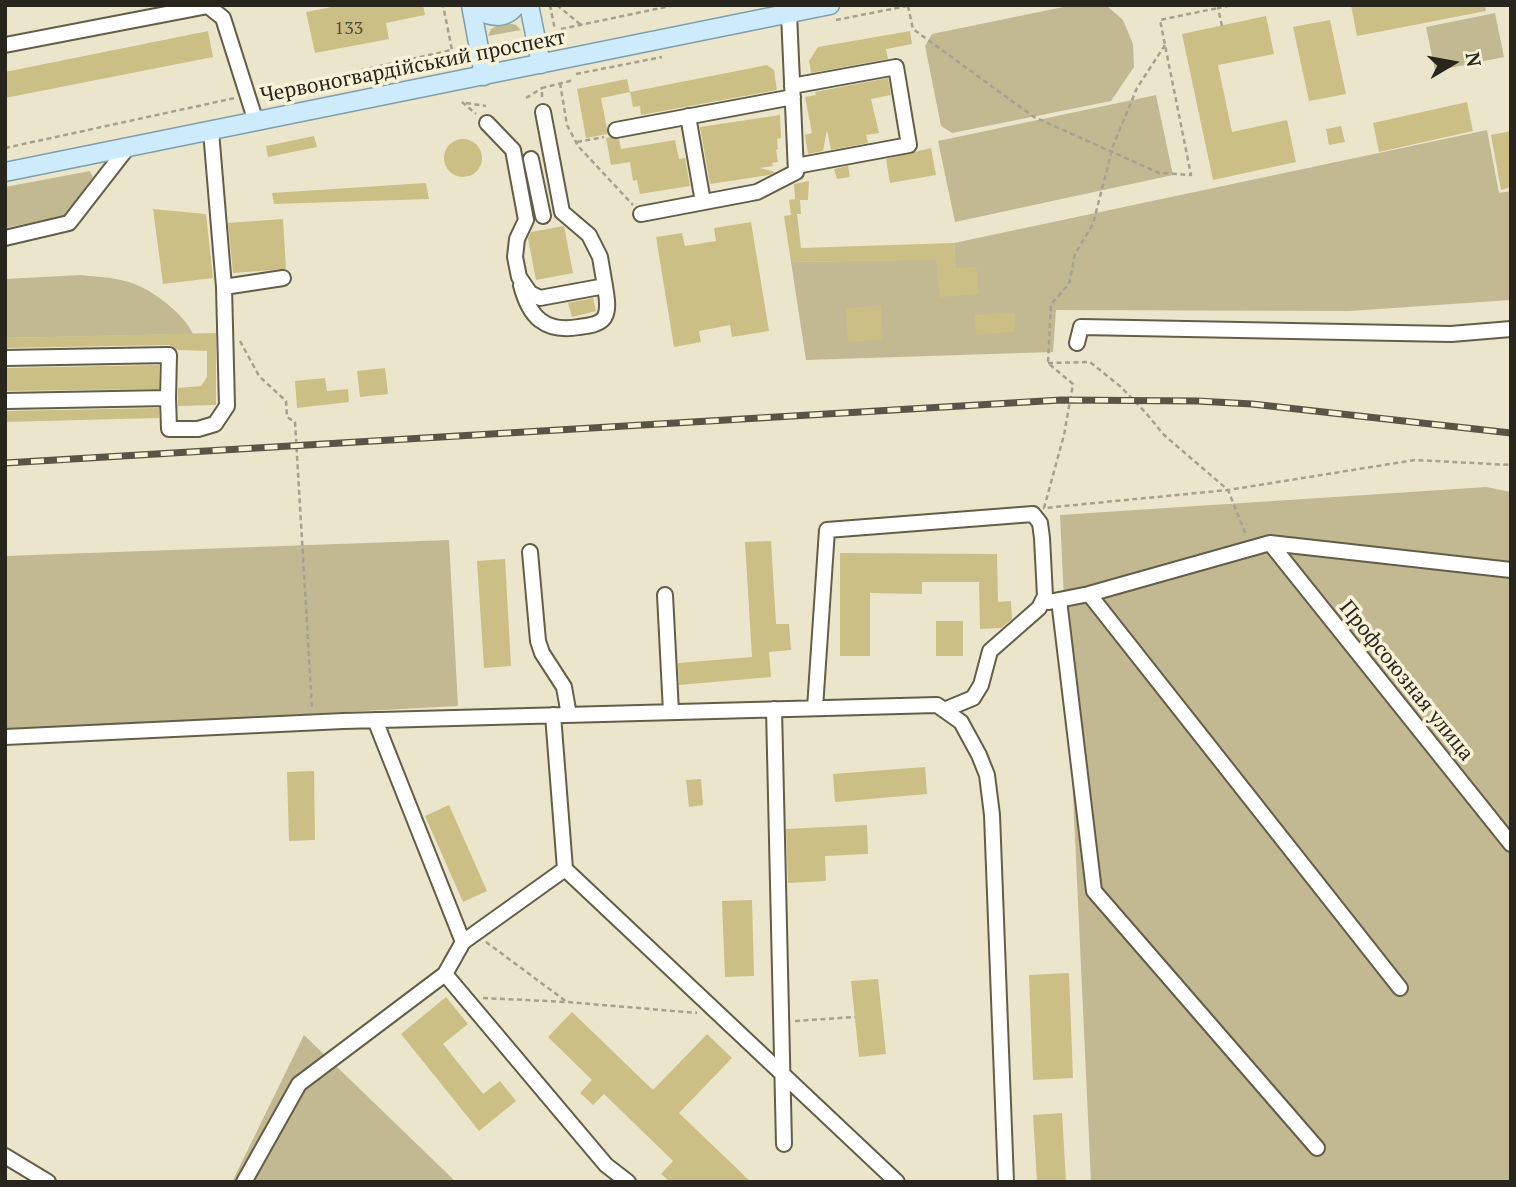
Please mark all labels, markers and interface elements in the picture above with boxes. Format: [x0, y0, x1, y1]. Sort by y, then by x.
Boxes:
house number: 133 [335, 18, 363, 40]
street label: Червоногвардійський проспект [258, 25, 568, 109]
north arrow [1418, 28, 1488, 98]
text: N [1461, 50, 1488, 69]
street label: Профсоюзная улица [1334, 596, 1478, 766]

